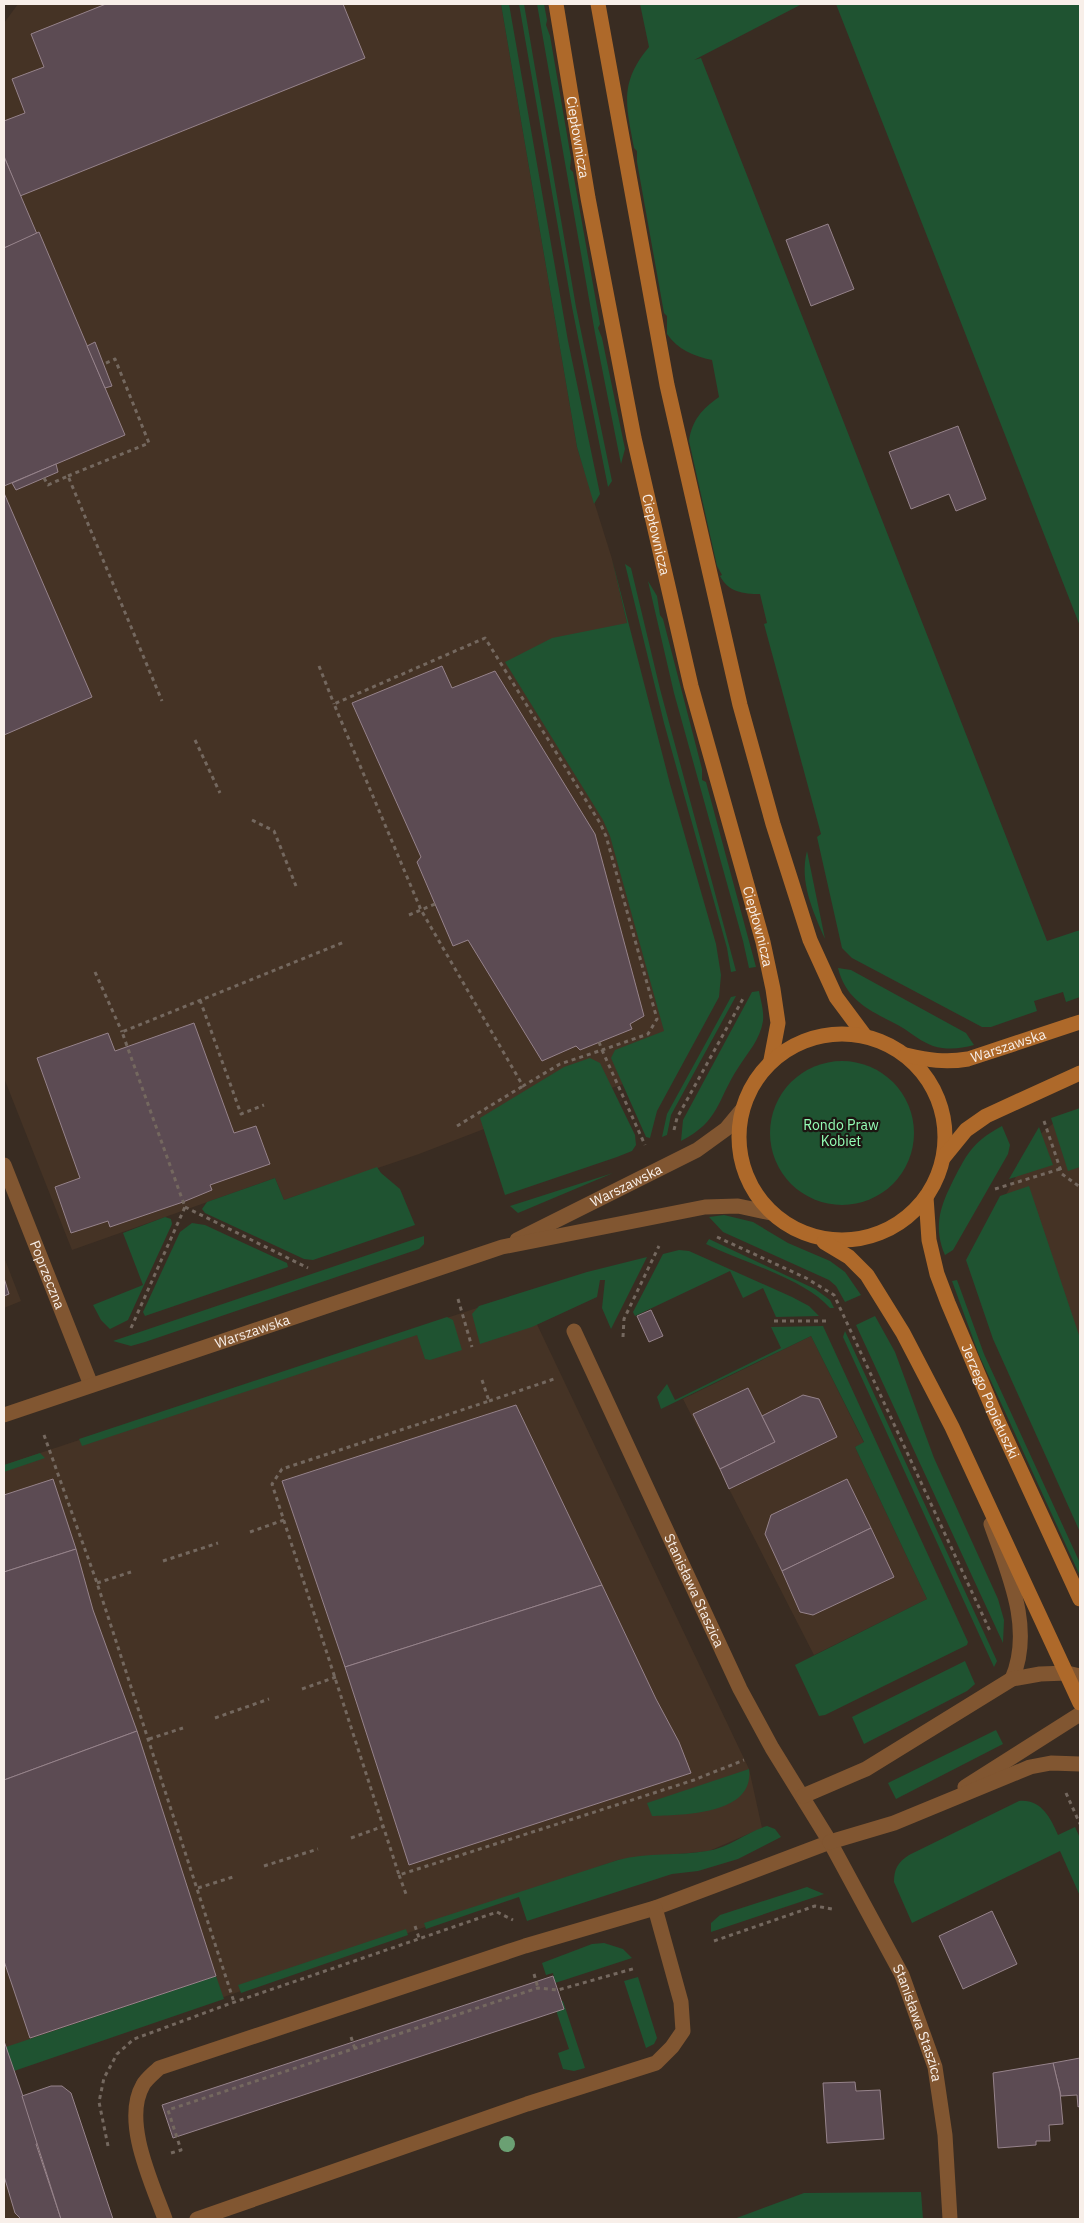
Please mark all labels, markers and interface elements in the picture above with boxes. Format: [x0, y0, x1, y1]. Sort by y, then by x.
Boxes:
street label: Ciepłownicza [562, 95, 594, 180]
street label: Ciepłownicza [638, 492, 674, 577]
street label: Ciepłownicza [739, 884, 777, 969]
street label: Warszawska [968, 1025, 1049, 1066]
park label: Rondo Praw Kobiet [803, 1116, 879, 1150]
street label: Warszawska [587, 1160, 665, 1211]
street label: Poprzeczna [26, 1238, 69, 1312]
street label: Warszawska [212, 1310, 293, 1352]
street label: Jerzego Popiełuszki [957, 1341, 1023, 1462]
street label: Stanisława Staszica [660, 1531, 729, 1651]
street label: Stanisława Staszica [889, 1961, 946, 2083]

